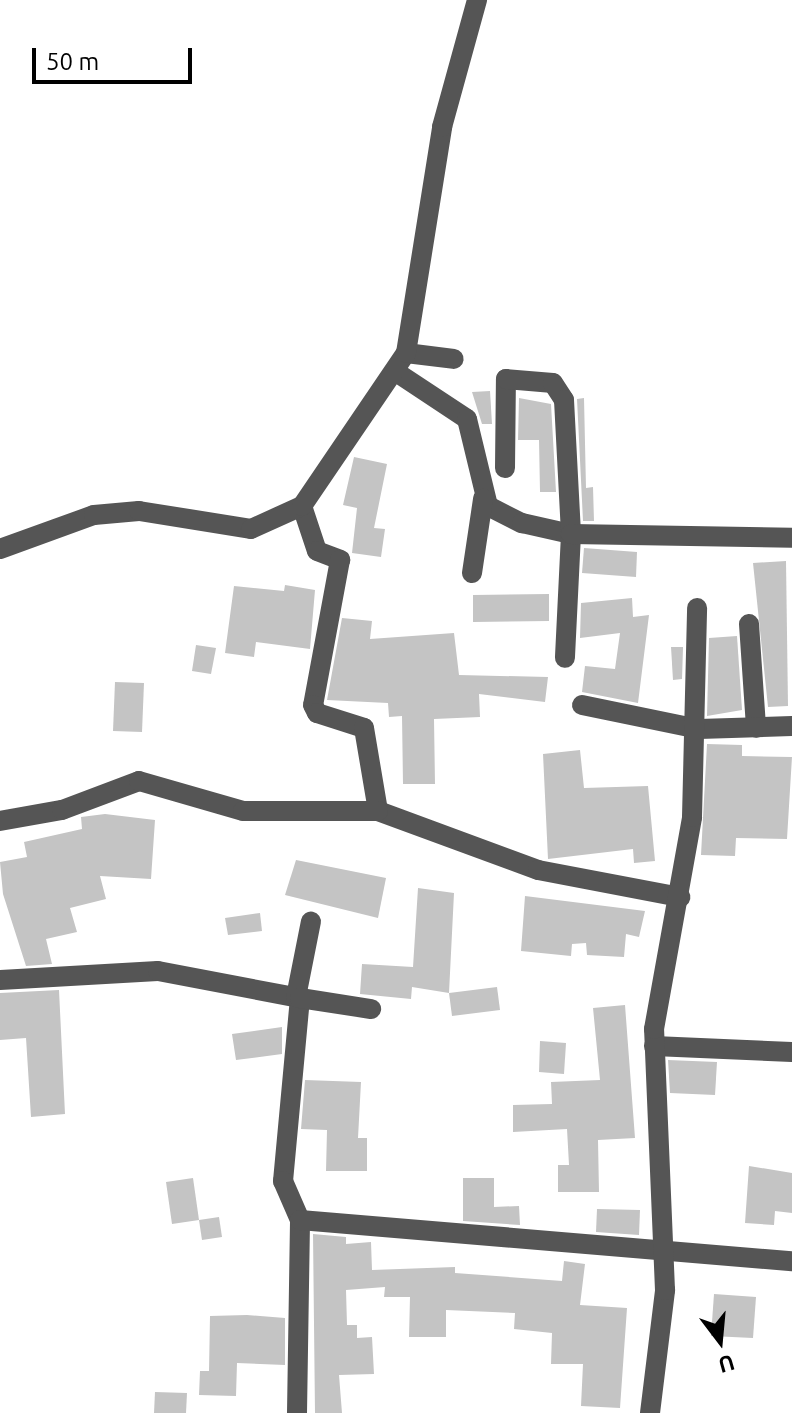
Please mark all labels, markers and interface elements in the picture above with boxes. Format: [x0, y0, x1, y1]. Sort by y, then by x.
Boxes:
scale bar [36, 32, 196, 82]
text: 50 m [46, 48, 99, 75]
north arrow [680, 1301, 760, 1381]
text: U [716, 1350, 738, 1379]

